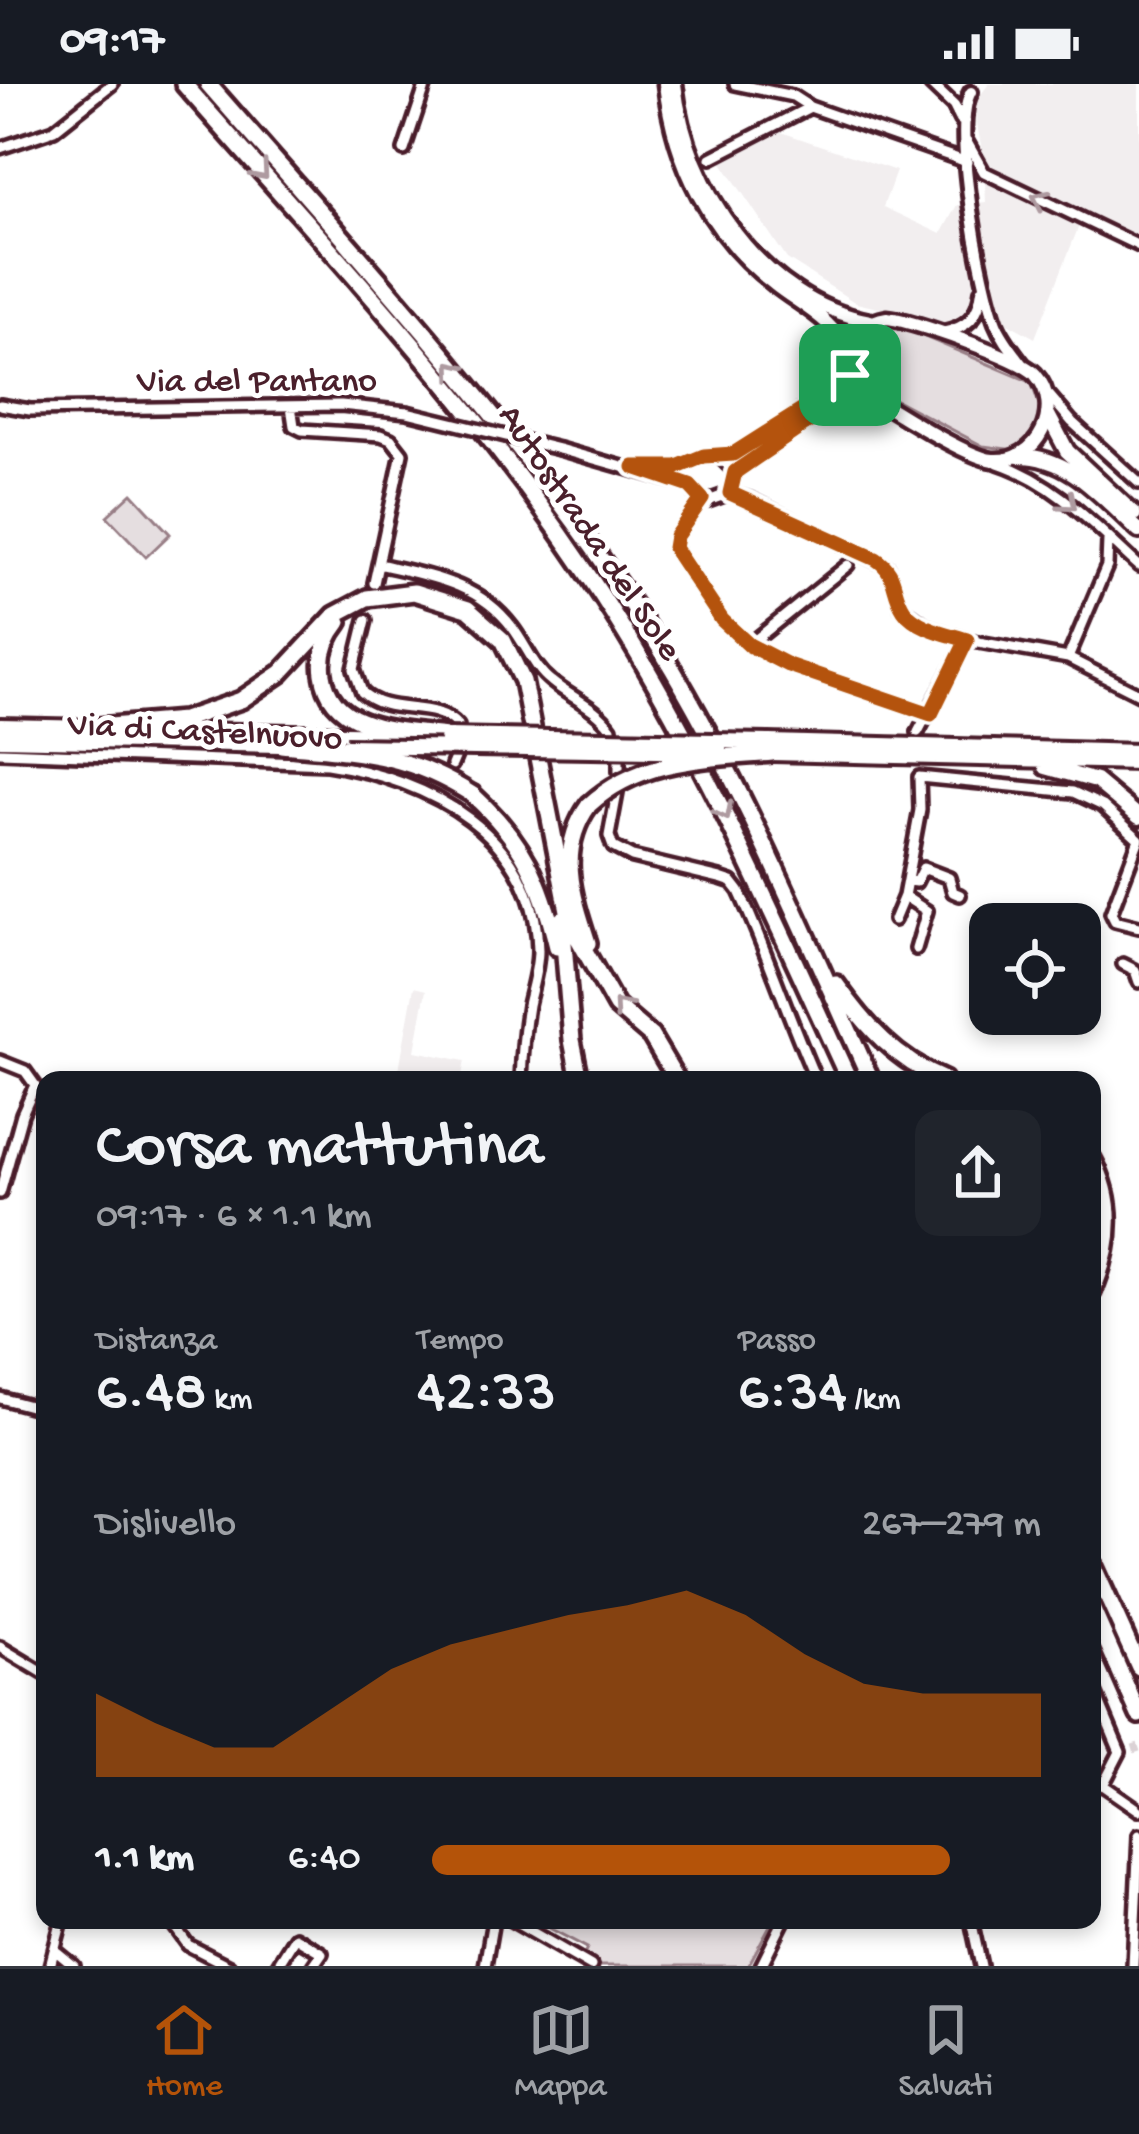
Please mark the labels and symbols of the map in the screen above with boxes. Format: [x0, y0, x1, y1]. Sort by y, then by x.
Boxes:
one-way arrow [247, 158, 268, 180]
one-way arrow [1031, 190, 1052, 213]
pin [799, 324, 901, 426]
one-way arrow [446, 361, 468, 383]
street label: Via del Pantano [136, 362, 377, 405]
street label: Autostrada del Sole [486, 398, 690, 671]
one-way arrow [1055, 489, 1077, 510]
street label: Via di Castelnuovo [66, 705, 343, 763]
one-way arrow [710, 799, 733, 821]
one-way arrow [614, 999, 636, 1021]

